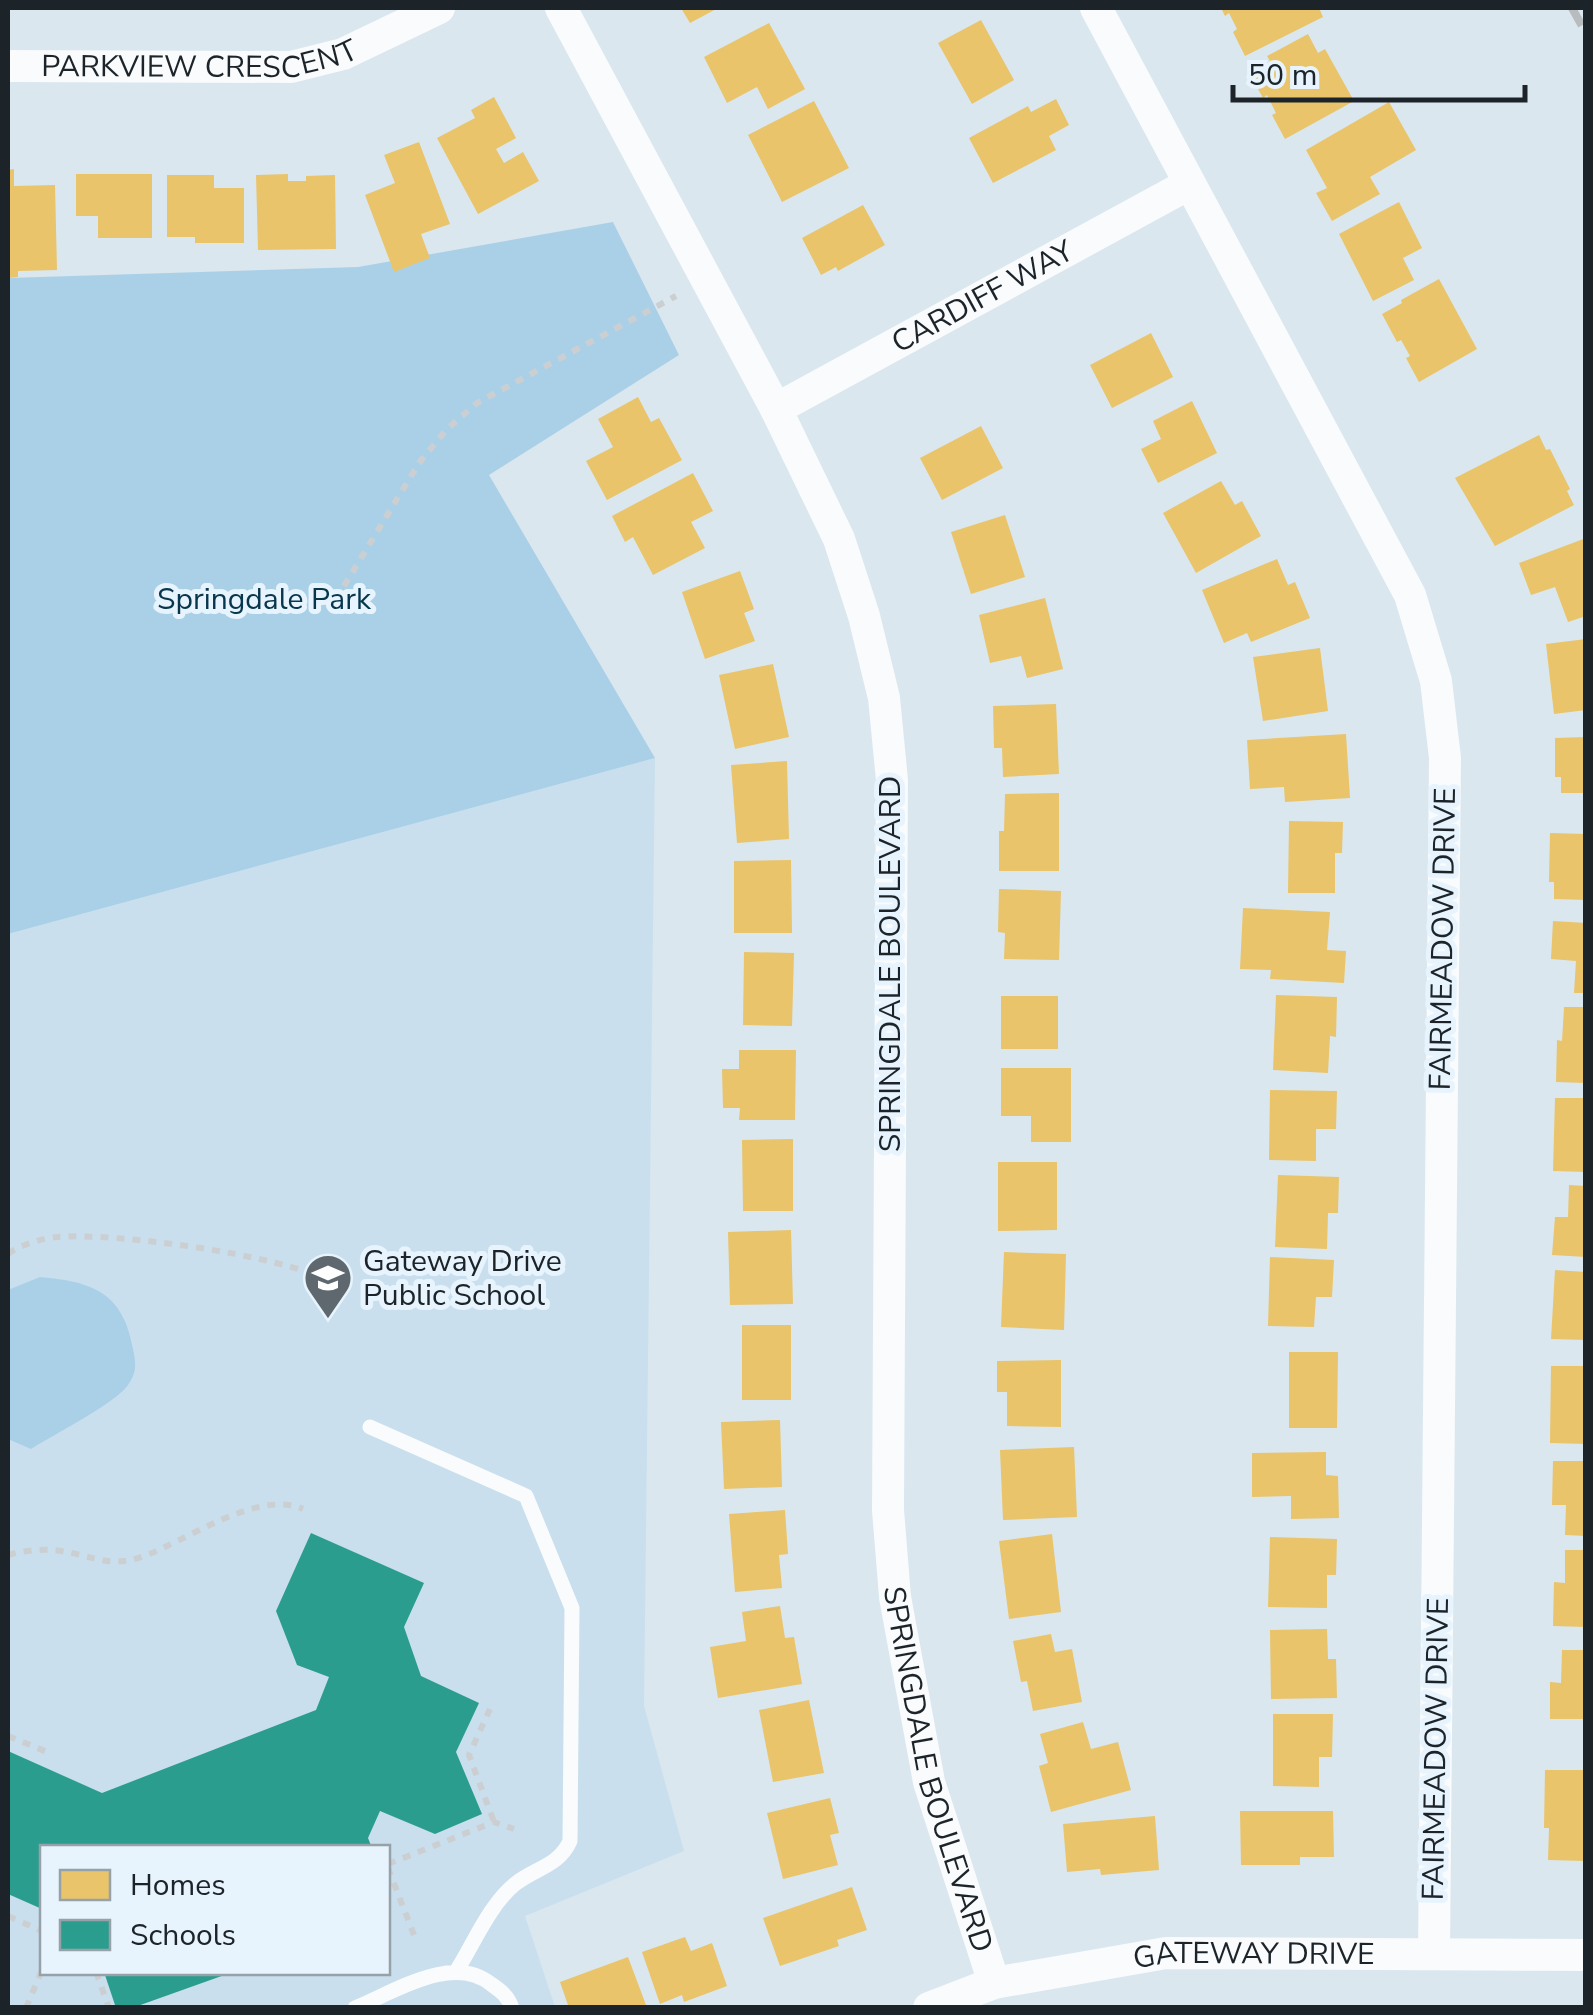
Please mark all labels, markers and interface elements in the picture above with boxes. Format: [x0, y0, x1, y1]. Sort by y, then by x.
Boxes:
street label: PARKVIEW CRESCENT [41, 29, 365, 88]
scale bar [1233, 40, 1526, 102]
text: 50 m [1248, 55, 1317, 96]
street label: CARDIFF WAY [884, 230, 1082, 363]
park label: Springdale Park [157, 579, 372, 620]
street label: SPRINGDALE BOULEVARD [870, 776, 911, 1152]
street label: FAIRMEADOW DRIVE [1420, 787, 1466, 1091]
place label: Gateway Drive Public School [363, 1241, 562, 1316]
school or university icon: Gateway Drive Public School [302, 1252, 354, 1320]
street label: SPRINGDALE BOULEVARD [874, 1585, 1003, 1957]
street label: FAIRMEADOW DRIVE [1413, 1597, 1459, 1901]
legend [40, 1845, 390, 1975]
text: Homes [130, 1865, 226, 1906]
text: Schools [130, 1915, 236, 1956]
street label: GATEWAY DRIVE [1130, 1931, 1375, 1979]

